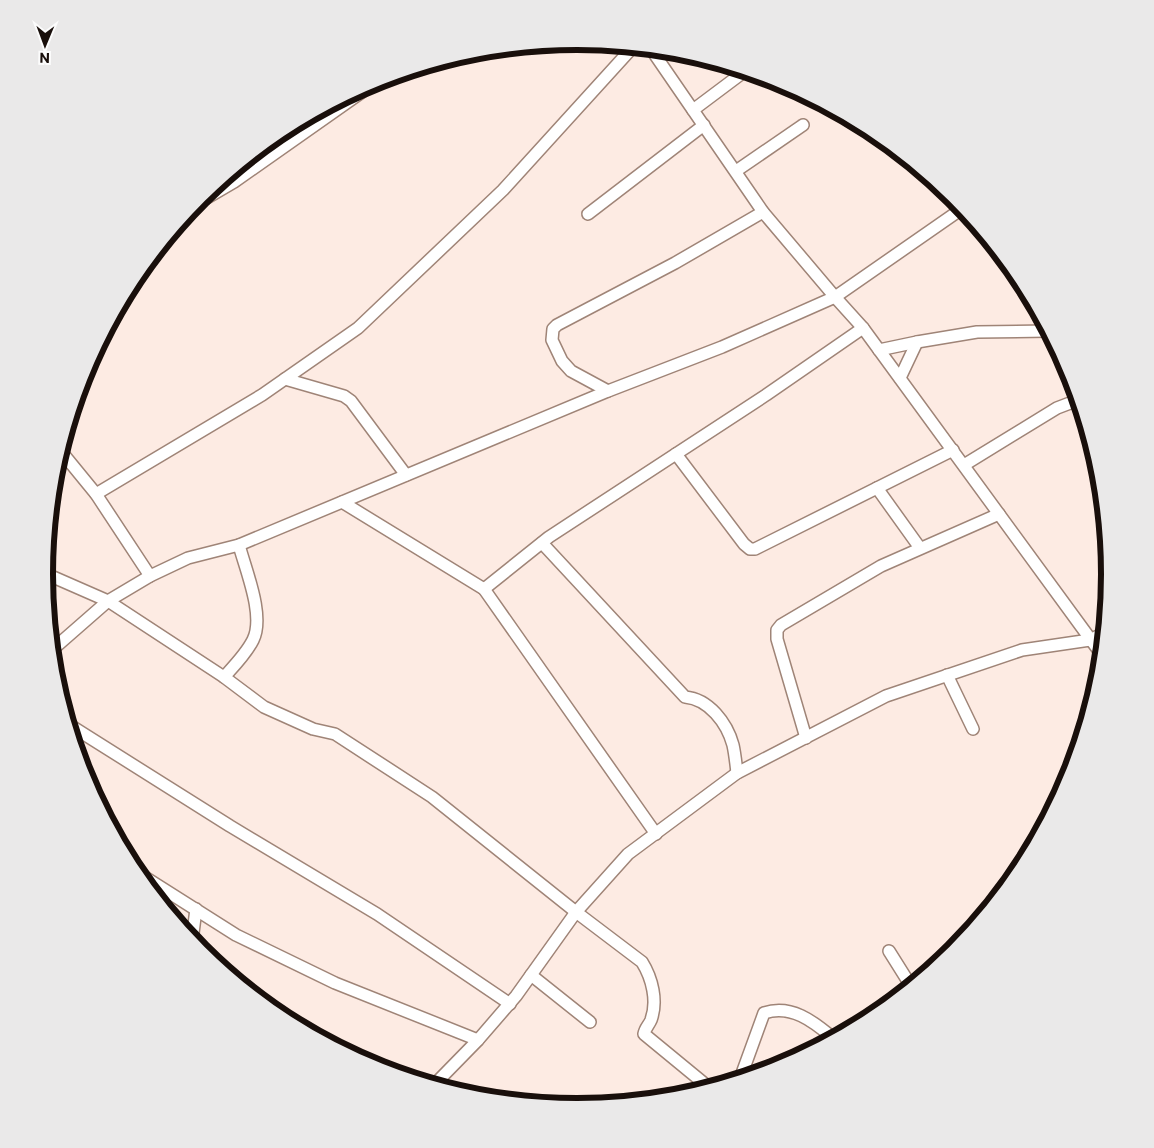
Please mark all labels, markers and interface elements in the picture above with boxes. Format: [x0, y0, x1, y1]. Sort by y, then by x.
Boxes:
north arrow [20, 20, 70, 70]
text: N [39, 50, 50, 67]

